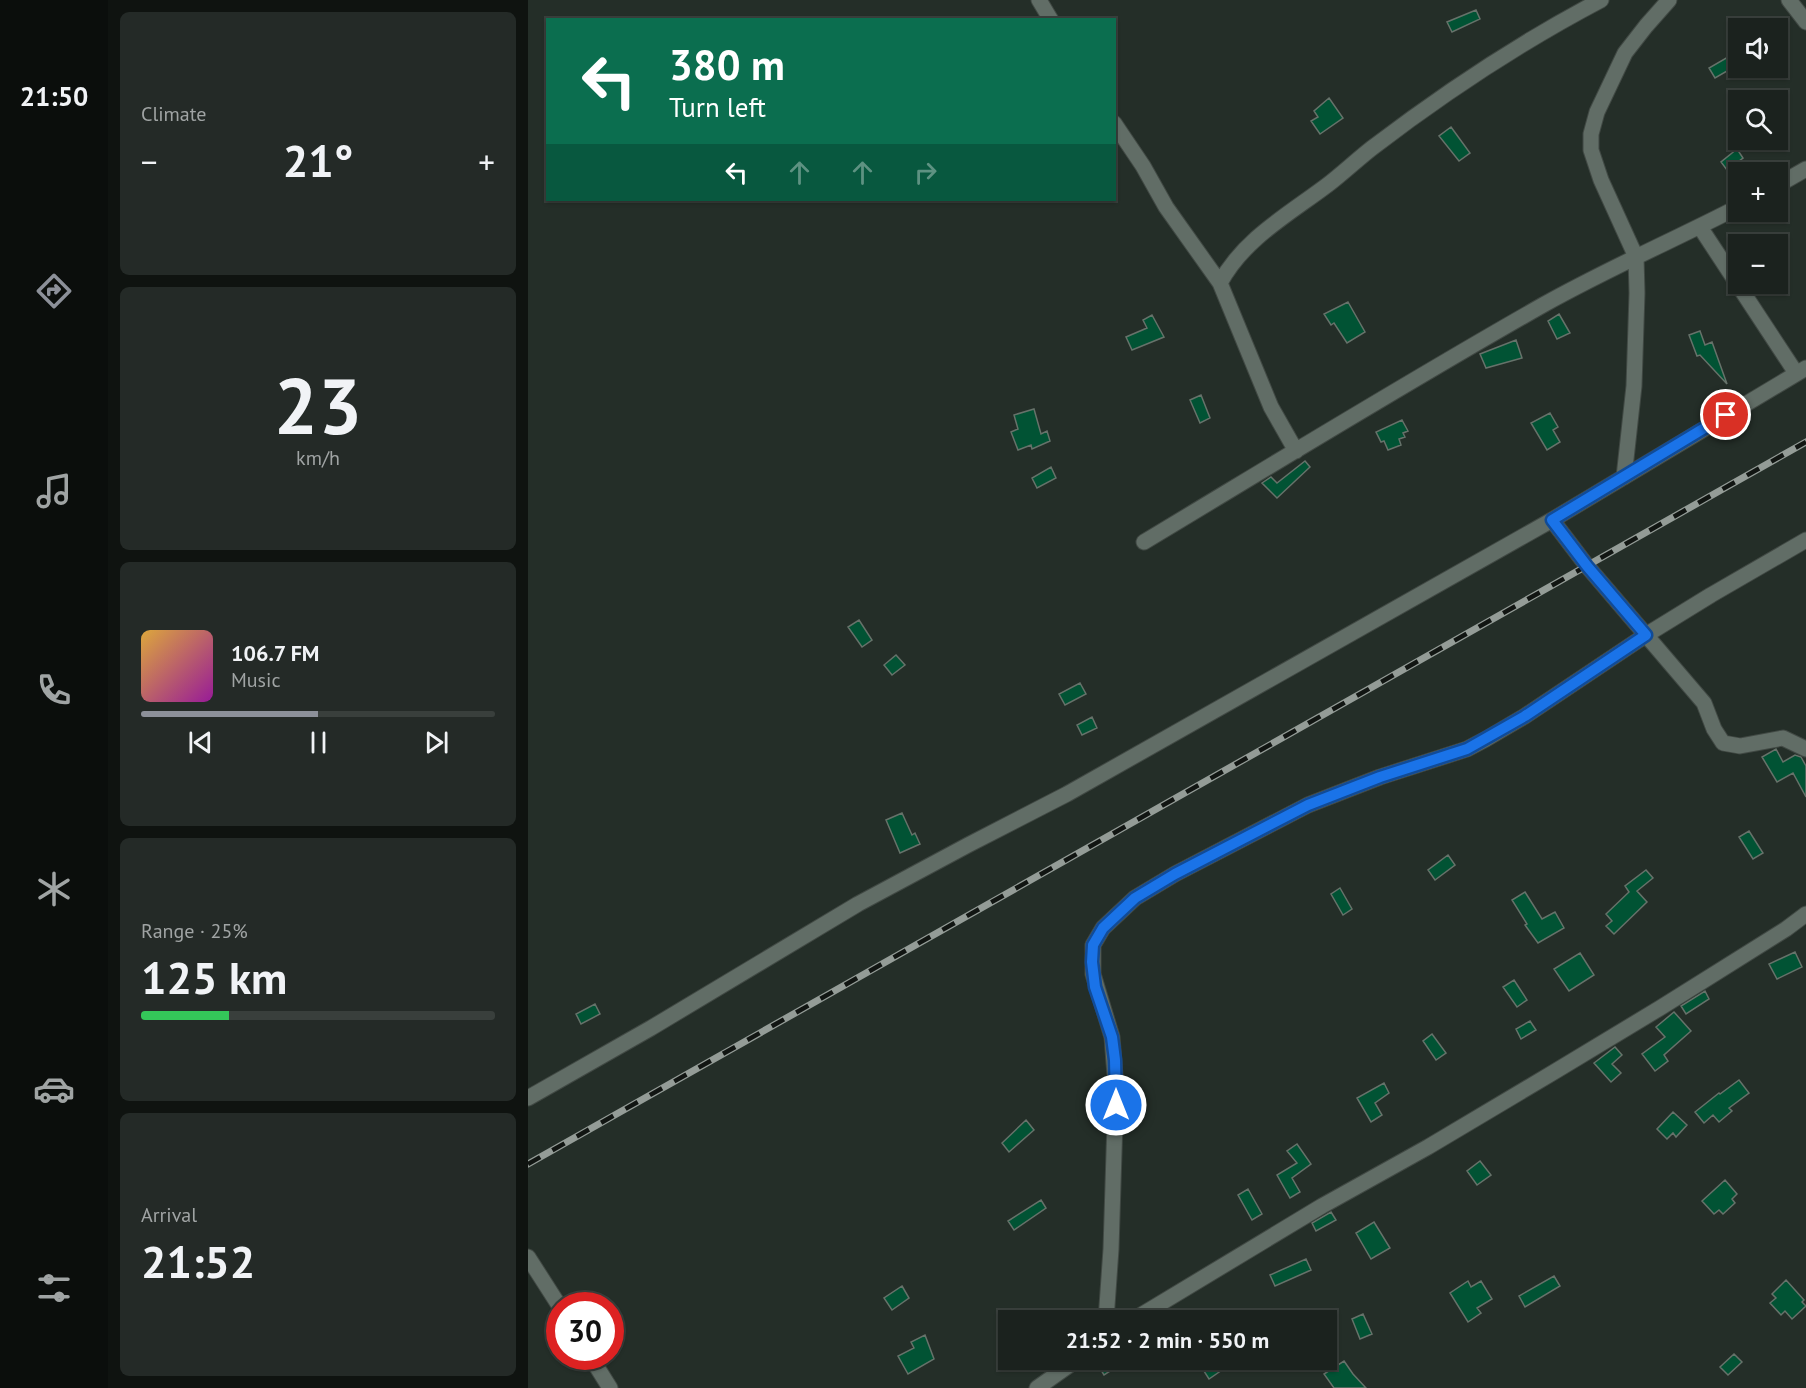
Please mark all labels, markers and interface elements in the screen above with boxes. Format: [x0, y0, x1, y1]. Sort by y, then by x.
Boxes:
map controls [1728, 18, 1788, 294]
button: sound [1728, 18, 1788, 78]
text: 380 m [669, 37, 785, 92]
icon: left [570, 42, 648, 120]
text: 21:50 [20, 79, 88, 113]
text: Turn left [669, 90, 766, 124]
button: search [1728, 90, 1788, 150]
text: Climate [141, 101, 207, 127]
text: 21° [283, 131, 353, 189]
text: − [141, 140, 158, 183]
text: + [478, 140, 495, 183]
icon: left [720, 156, 753, 189]
icon: ahead [783, 156, 816, 189]
icon: ahead [846, 156, 879, 189]
icon: right [909, 156, 942, 189]
button: + [1728, 162, 1788, 222]
button: − [1728, 234, 1788, 294]
icon: directions [33, 270, 75, 312]
text: 23 [274, 355, 362, 456]
pin [1700, 389, 1751, 440]
icon: arrive [1709, 398, 1742, 431]
text: km/h [296, 445, 340, 471]
icon: music [33, 470, 75, 512]
text: 106.7 FM [231, 639, 319, 667]
text: Music [231, 667, 280, 693]
icon: phone [33, 669, 75, 711]
icon: previous [184, 726, 217, 759]
icon: pause [302, 726, 335, 759]
icon: next [420, 726, 453, 759]
icon: climate [33, 868, 75, 910]
text: Range · 25% [141, 918, 248, 944]
text: 125 km [141, 948, 287, 1006]
icon: car [33, 1068, 75, 1110]
position arrow [1084, 1073, 1148, 1137]
text: Arrival [141, 1202, 197, 1228]
text: 21:52 [141, 1232, 255, 1290]
icon: filters [33, 1267, 75, 1309]
speed limit sign: 30 [546, 1292, 624, 1370]
text: 21:52 · 2 min · 550 m [1066, 1326, 1269, 1354]

